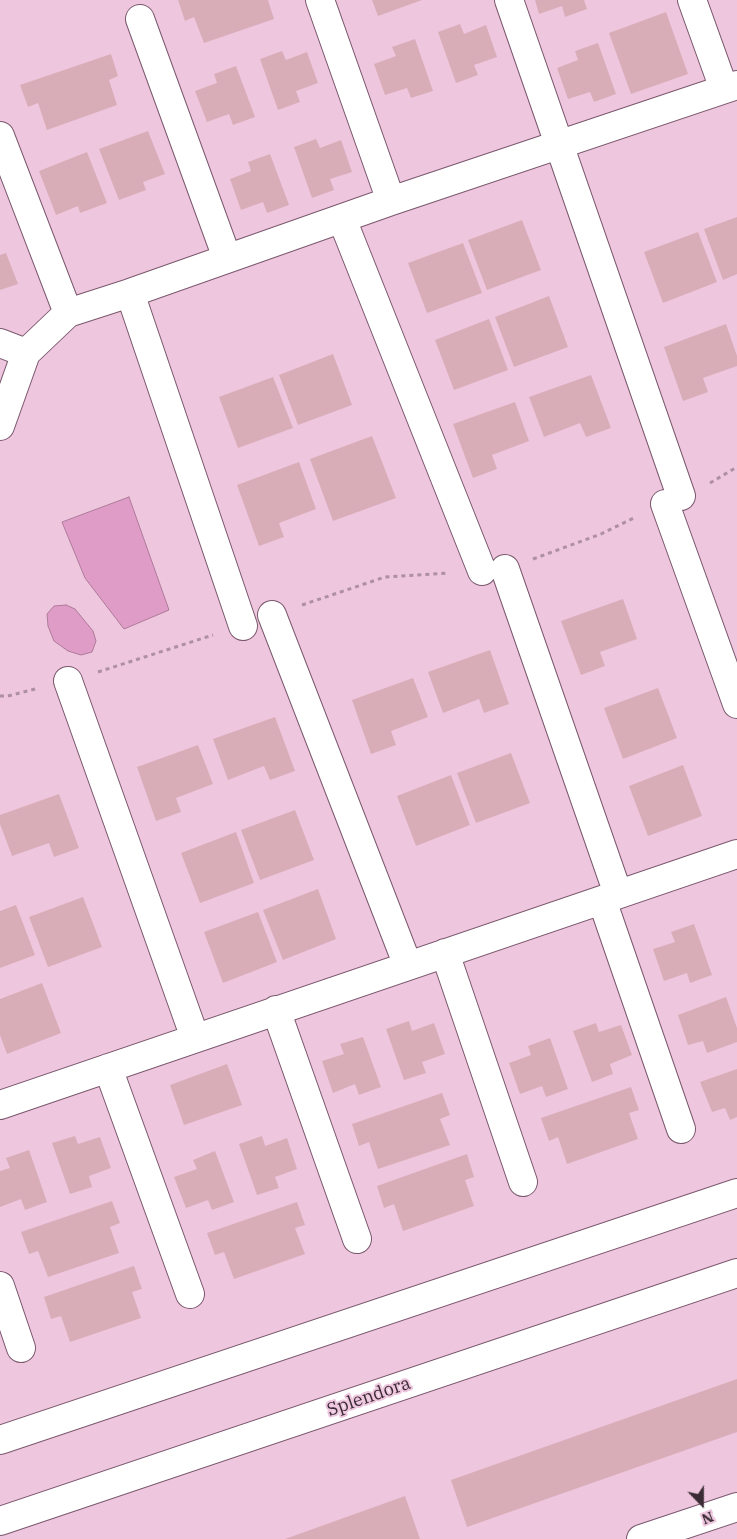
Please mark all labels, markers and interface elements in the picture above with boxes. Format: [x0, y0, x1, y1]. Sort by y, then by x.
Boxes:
street label: Splendora [324, 1373, 414, 1421]
north arrow [677, 1479, 727, 1529]
text: N [699, 1507, 716, 1528]

